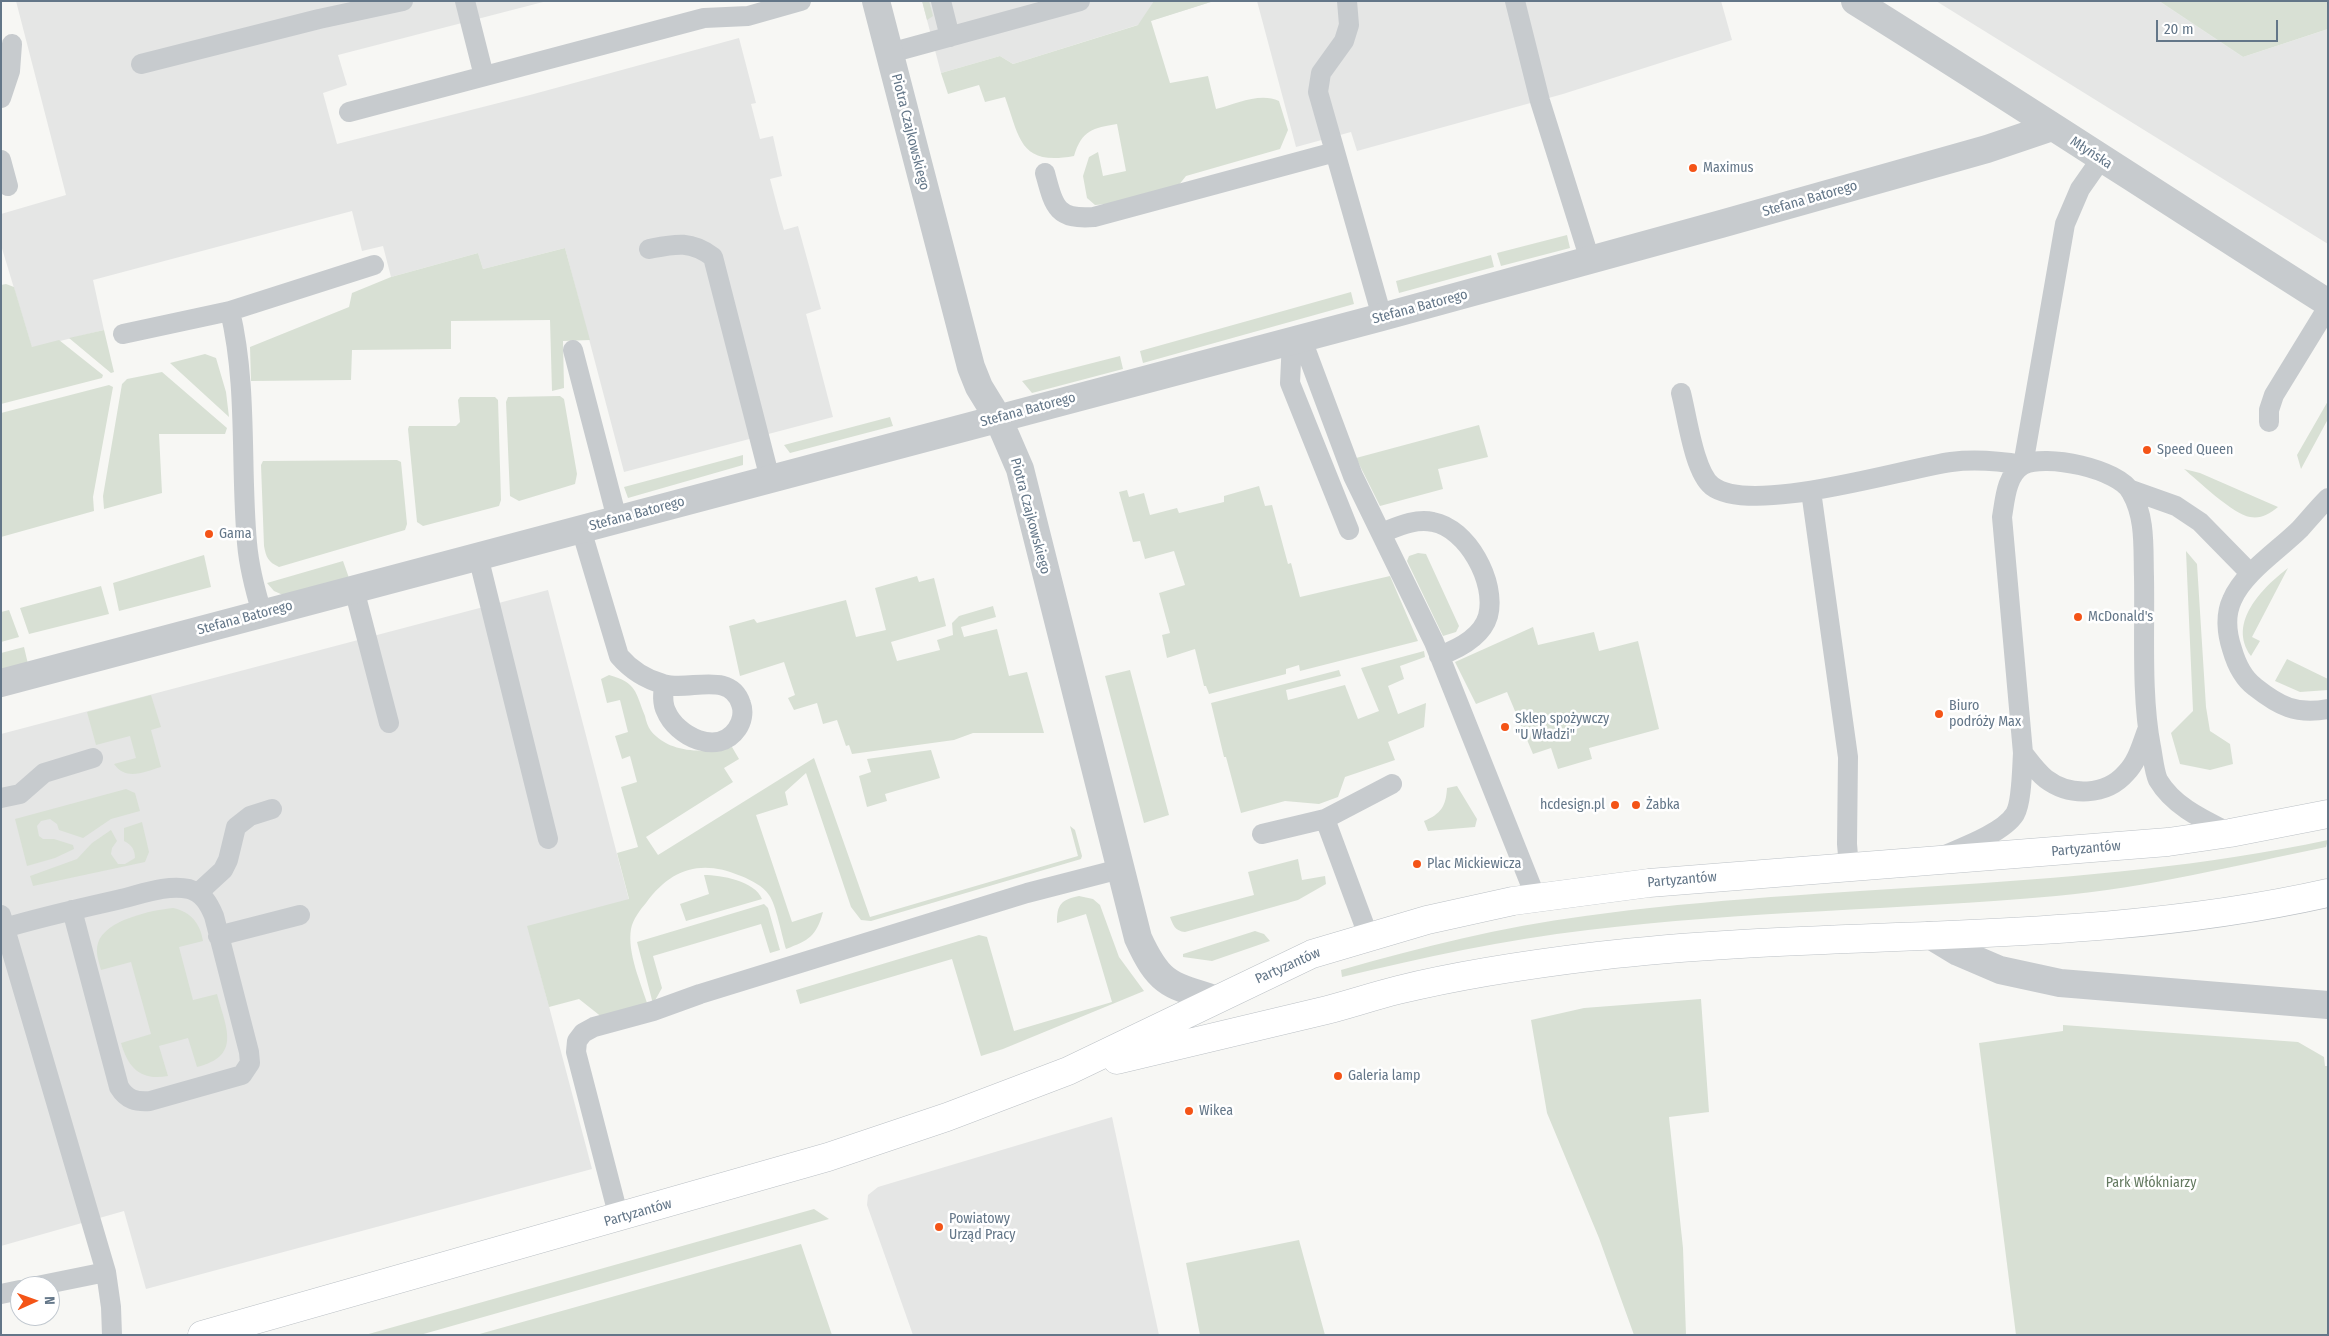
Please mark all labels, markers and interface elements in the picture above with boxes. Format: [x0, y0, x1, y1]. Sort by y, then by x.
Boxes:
scale bar [2159, 10, 2282, 42]
text: 20 m [2164, 20, 2194, 38]
street label: Piotra Czajkowskiego [887, 72, 933, 192]
street label: Młyńska [2067, 133, 2115, 173]
place label: Maximus [1703, 160, 1754, 176]
marker: Maximus [1687, 162, 1699, 174]
street label: Stefana Batorego [1761, 177, 1859, 221]
street label: Stefana Batorego [1371, 286, 1469, 328]
street label: Stefana Batorego [979, 389, 1077, 431]
place label: Speed Queen [2157, 442, 2233, 458]
marker: Speed Queen [2141, 444, 2153, 456]
street label: Piotra Czajkowskiego [1006, 456, 1054, 576]
street label: Stefana Batorego [588, 493, 686, 535]
place label: Gama [219, 526, 252, 542]
marker: Gama [203, 528, 215, 540]
street label: Stefana Batorego [196, 597, 294, 639]
place label: McDonald's [2088, 609, 2153, 625]
marker: McDonald's [2072, 611, 2084, 623]
place label: Biuro podróży Max [1949, 698, 2021, 730]
marker: Biuro podróży Max [1933, 708, 1945, 720]
place label: Sklep spożywczy "U Władzi" [1515, 711, 1609, 744]
marker: Sklep spożywczy "U Władzi" [1499, 721, 1511, 733]
place label: hcdesign.pl [1540, 797, 1605, 813]
place label: Żabka [1646, 797, 1680, 813]
marker: hcdesign.pl [1609, 799, 1621, 811]
marker: Żabka [1630, 799, 1642, 811]
street label: Partyzantów [2051, 838, 2121, 860]
place label: Plac Mickiewicza [1427, 856, 1521, 872]
marker: Plac Mickiewicza [1411, 858, 1423, 870]
street label: Partyzantów [1647, 869, 1717, 891]
street label: Partyzantów [1253, 944, 1323, 988]
place label: Galeria lamp [1348, 1068, 1421, 1084]
marker: Galeria lamp [1332, 1070, 1344, 1082]
place label: Wikea [1199, 1103, 1233, 1119]
marker: Wikea [1183, 1105, 1195, 1117]
park label: Park Włókniarzy [2106, 1175, 2196, 1191]
street label: Partyzantów [602, 1195, 674, 1231]
place label: Powiatowy Urząd Pracy [949, 1211, 1016, 1244]
marker: Powiatowy Urząd Pracy [933, 1221, 945, 1233]
north arrow [10, 1276, 60, 1326]
text: N [41, 1296, 58, 1305]

